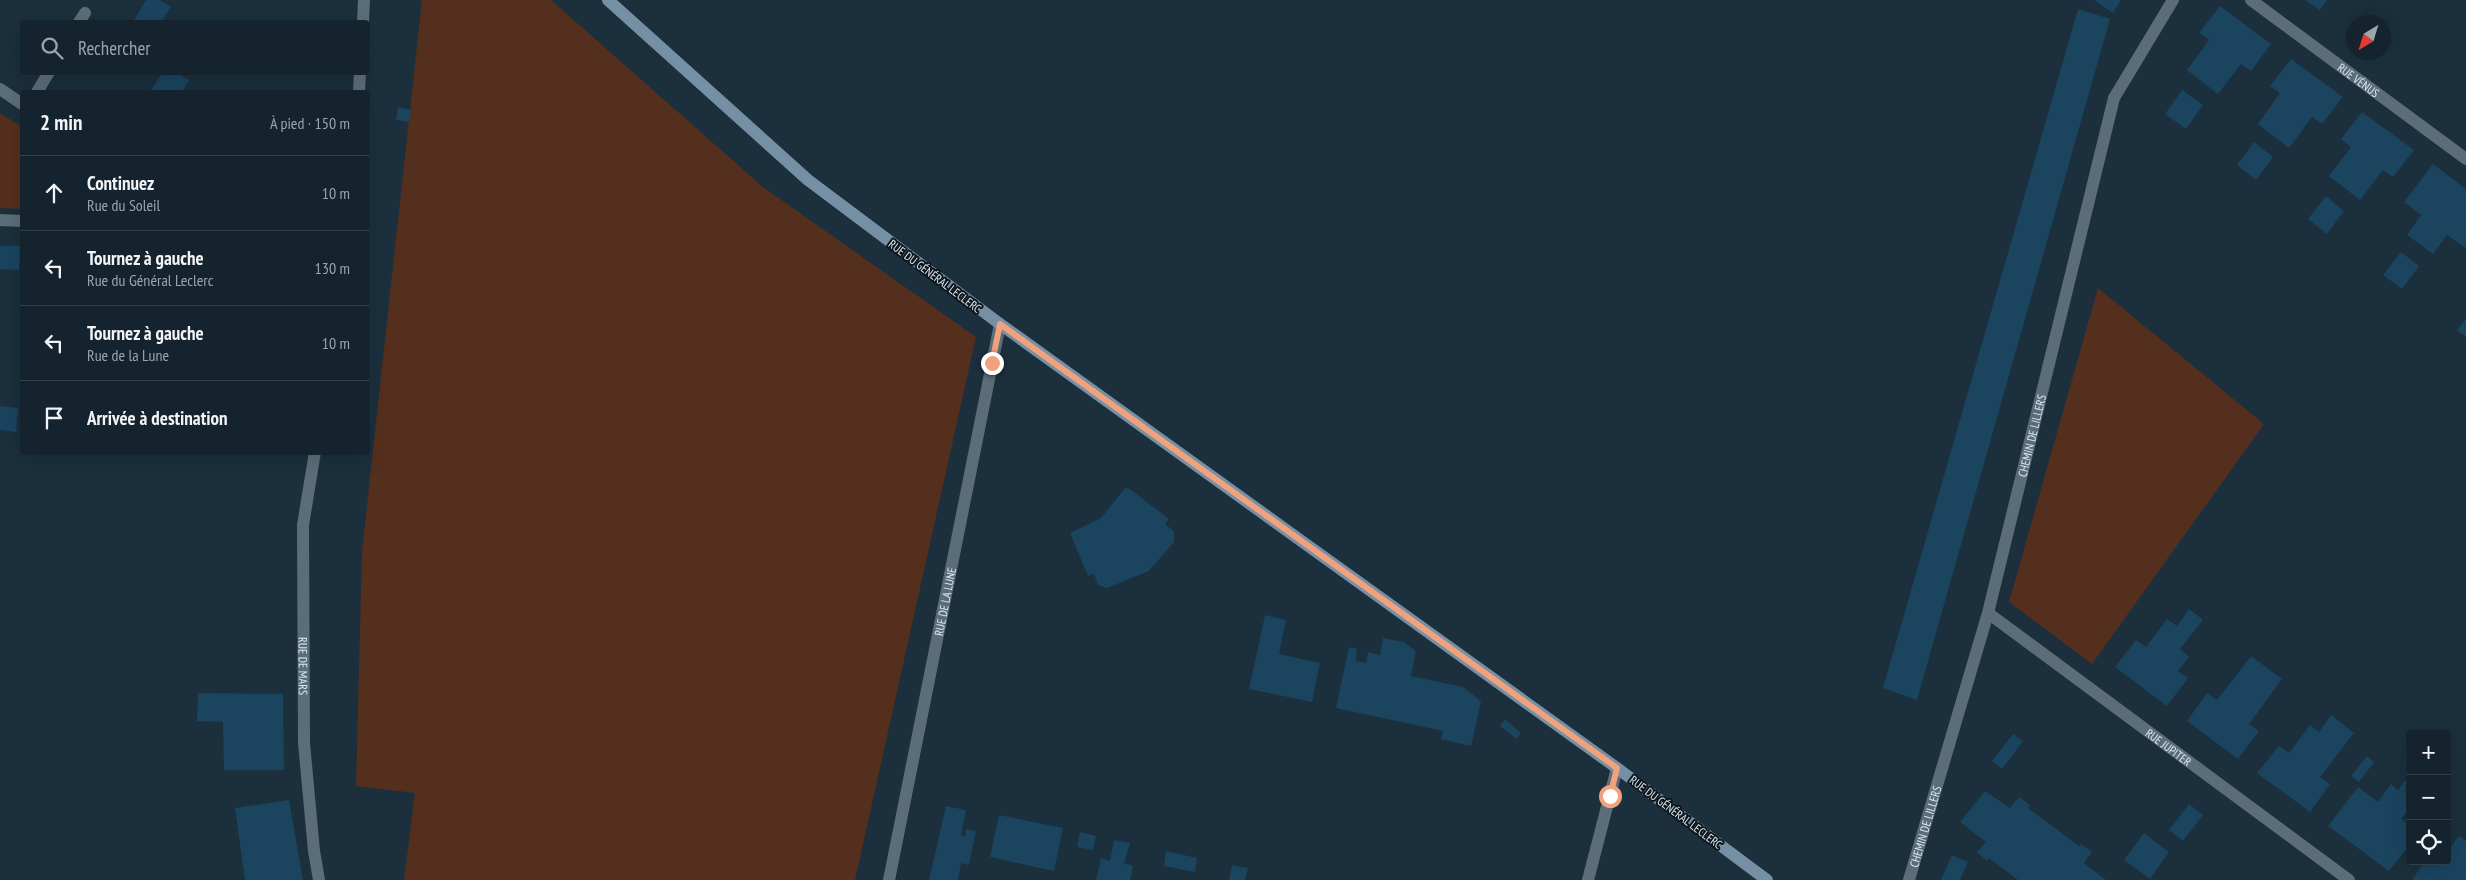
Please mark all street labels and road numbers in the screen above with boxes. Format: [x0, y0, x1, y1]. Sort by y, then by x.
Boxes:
street label: RUE VÉNUS [2335, 59, 2383, 100]
street label: RUE DU GÉNÉRAL LECLERC [886, 236, 985, 316]
street label: CHEMIN DE LILLERS [2014, 393, 2049, 478]
street label: RUE DE LA LUNE [930, 566, 959, 637]
street label: RUE DE MARS [296, 637, 311, 695]
street label: RUE JUPITER [2143, 725, 2195, 769]
street label: RUE DU GÉNÉRAL LECLERC [1627, 772, 1726, 852]
street label: CHEMIN DE LILLERS [1906, 784, 1944, 869]

